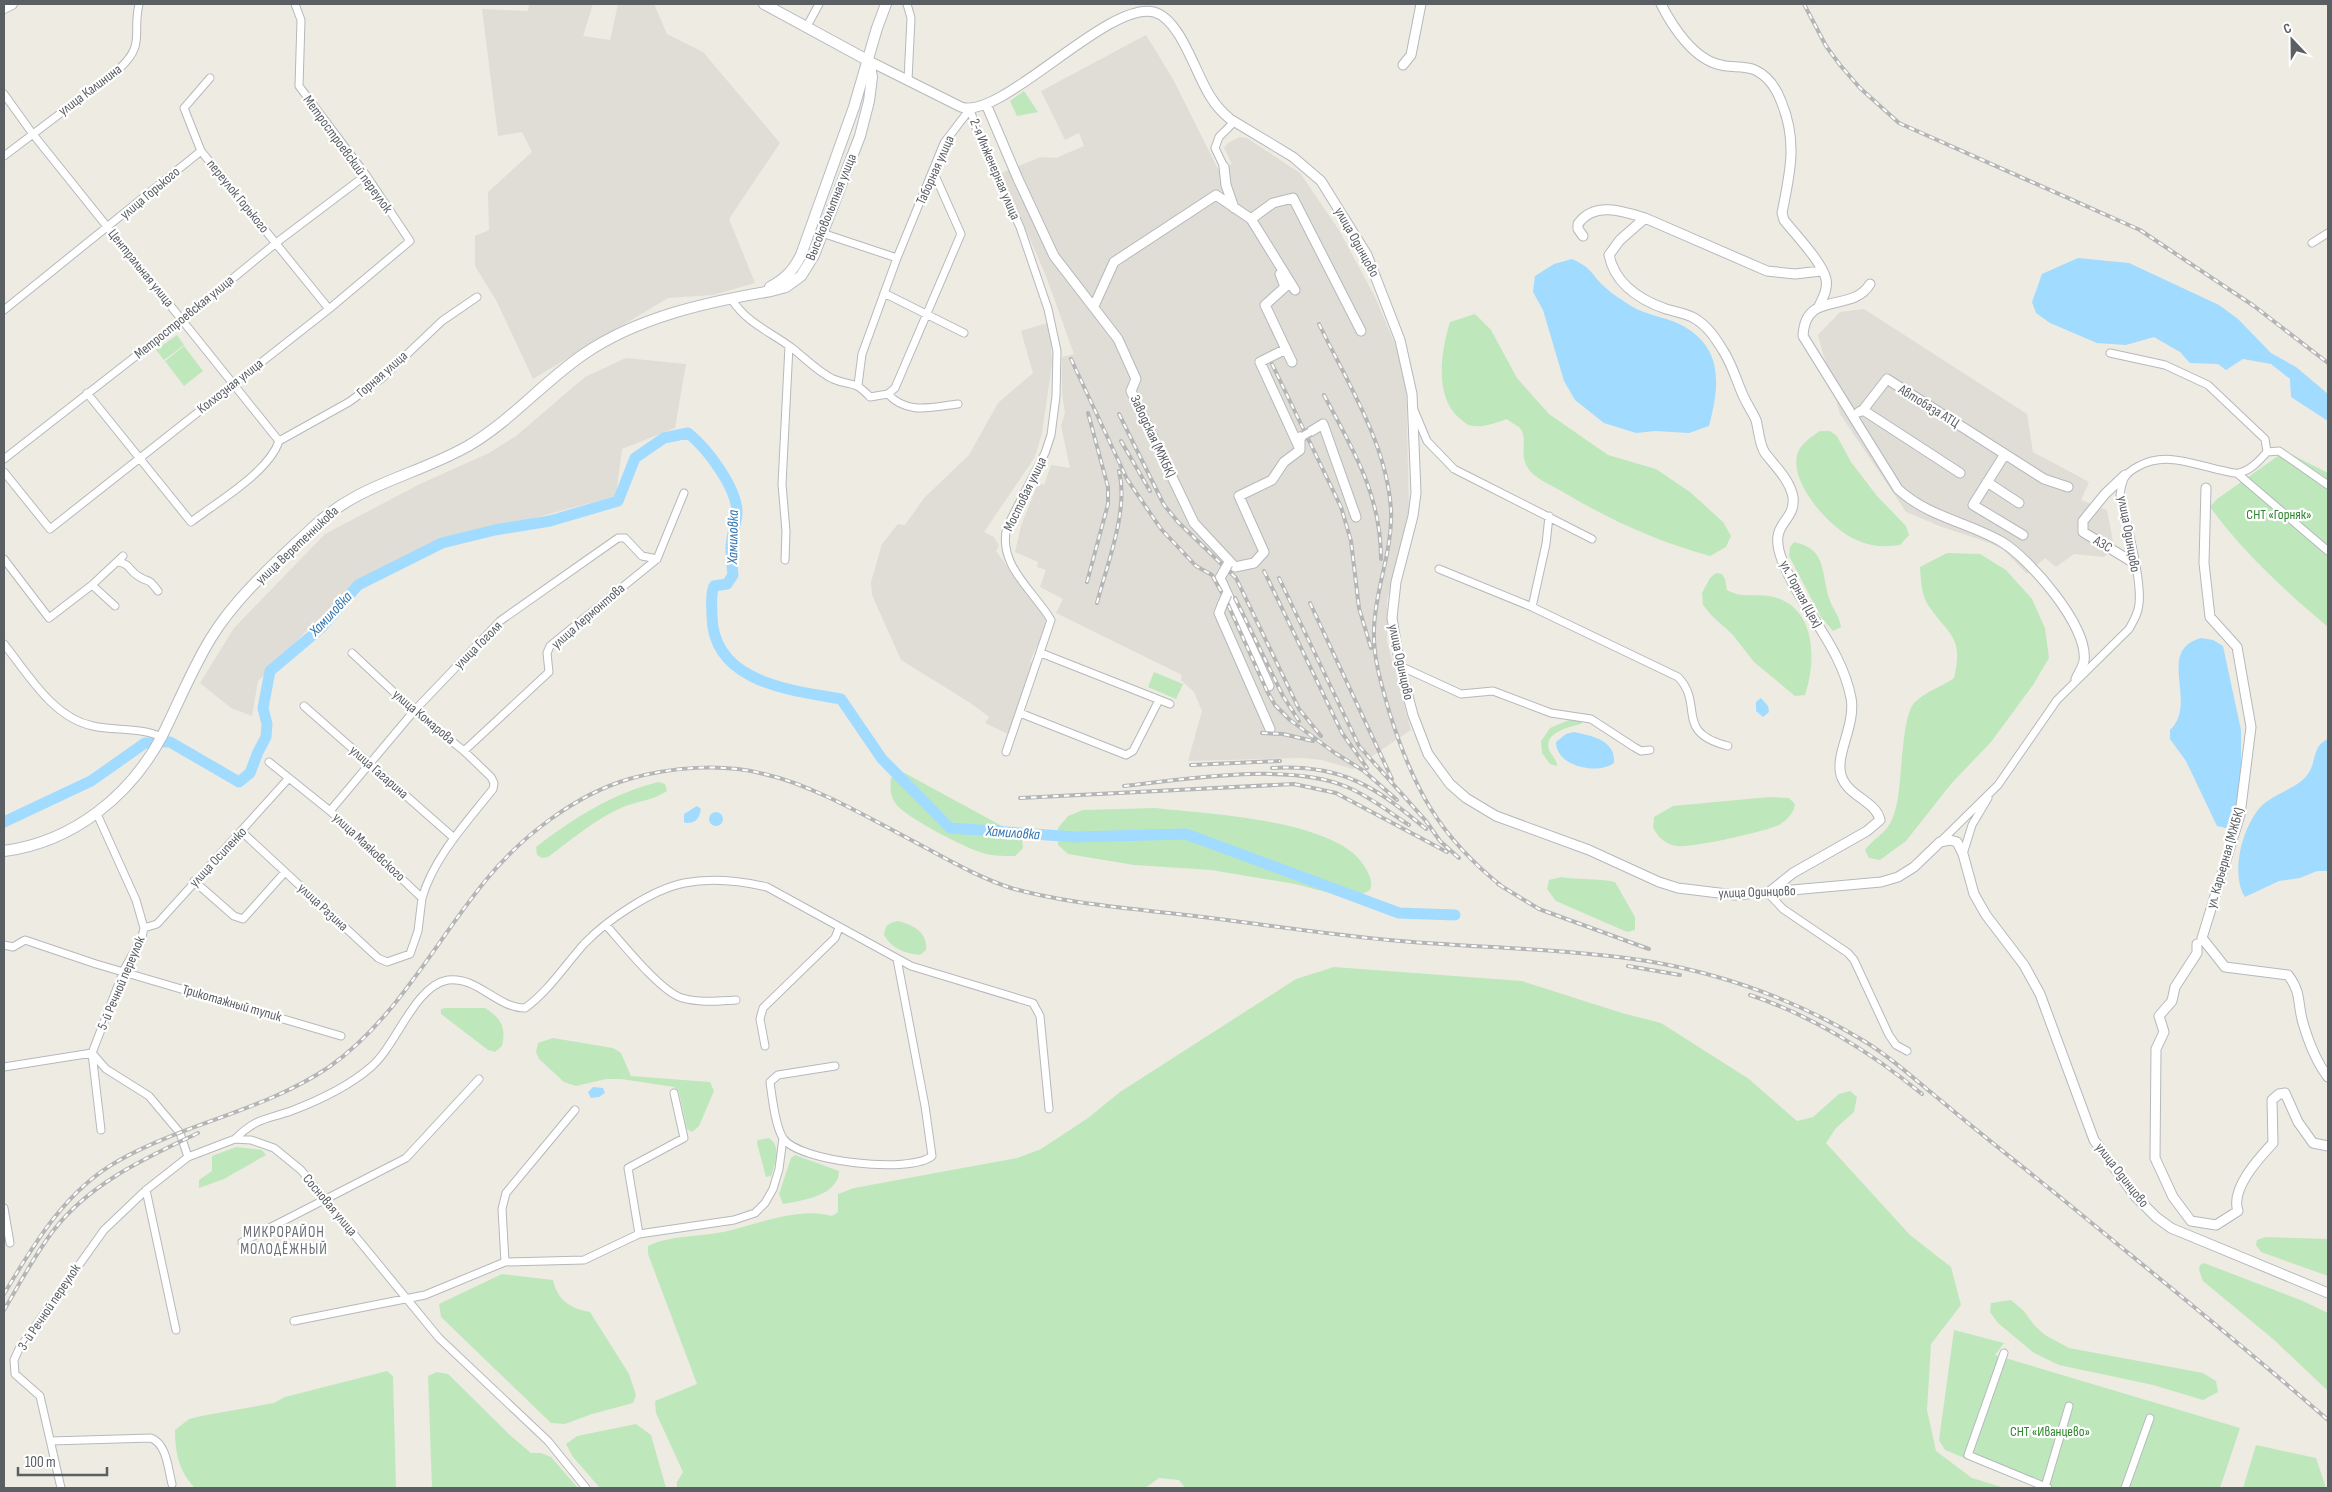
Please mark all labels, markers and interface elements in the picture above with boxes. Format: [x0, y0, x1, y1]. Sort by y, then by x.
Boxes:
north arrow [2267, 15, 2317, 65]
text: С [2281, 19, 2294, 38]
street label: улица Калинина [55, 61, 125, 119]
street label: Метростроевский переулок [300, 92, 397, 217]
street label: 2-я Инженерная улица [966, 116, 1024, 222]
street label: Таборная улица [912, 133, 958, 207]
street label: Высоковольтная улица [802, 151, 860, 263]
street label: переулок Горького [203, 156, 273, 236]
street label: улица Горького [117, 163, 183, 223]
street label: улица Одинцово [1331, 204, 1383, 280]
street label: Центральная улица [104, 226, 178, 310]
street label: Метростроевская улица [131, 272, 237, 362]
street label: Горная улица [353, 347, 411, 401]
street label: Колхозная улица [194, 355, 266, 417]
street label: Автобаза АТЦ [1895, 380, 1963, 431]
street label: Заводская (МЖБК) [1127, 392, 1179, 480]
street label: Мостовая улица [1000, 454, 1050, 534]
street label: улица Одинцово [2114, 494, 2144, 574]
street label: улица Веретенникова [252, 502, 342, 588]
park label: СНТ «Горняк» [2246, 506, 2312, 523]
water label: Хамиловка [723, 510, 743, 565]
street label: АЗС [2090, 531, 2116, 556]
street label: ул. Горная (Цех) [1776, 557, 1826, 631]
street label: улица Лермонтова [548, 580, 628, 652]
water label: Хамиловка [305, 588, 356, 641]
street label: улица Гоголя [450, 617, 506, 673]
street label: улица Одинцово [1385, 622, 1417, 702]
street label: улица Комарова [389, 686, 459, 748]
street label: улица Гагарина [346, 742, 412, 802]
street label: ул. Карьерная (МЖБК) [2202, 806, 2248, 910]
street label: улица Маяковского [329, 809, 409, 885]
water label: Хамиловка [984, 822, 1041, 844]
street label: улица Осипенко [186, 823, 250, 891]
street label: улица Разина [294, 879, 352, 935]
street label: улица Одинцово [1718, 882, 1796, 902]
street label: 5-й Речной переулок [94, 933, 149, 1032]
street label: Трикотажный тупик [180, 981, 284, 1026]
street label: улица Одинцово [2092, 1139, 2153, 1211]
street label: Сосновая улица [299, 1170, 361, 1240]
district label: МИКРОРАЙОН МОЛОДЁЖНЫЙ [240, 1223, 328, 1259]
street label: 3-й Речной переулок [14, 1260, 85, 1353]
park label: СНТ «Иванцево» [2010, 1423, 2090, 1440]
scale bar [18, 1444, 106, 1476]
text: 100 m [25, 1453, 56, 1472]

